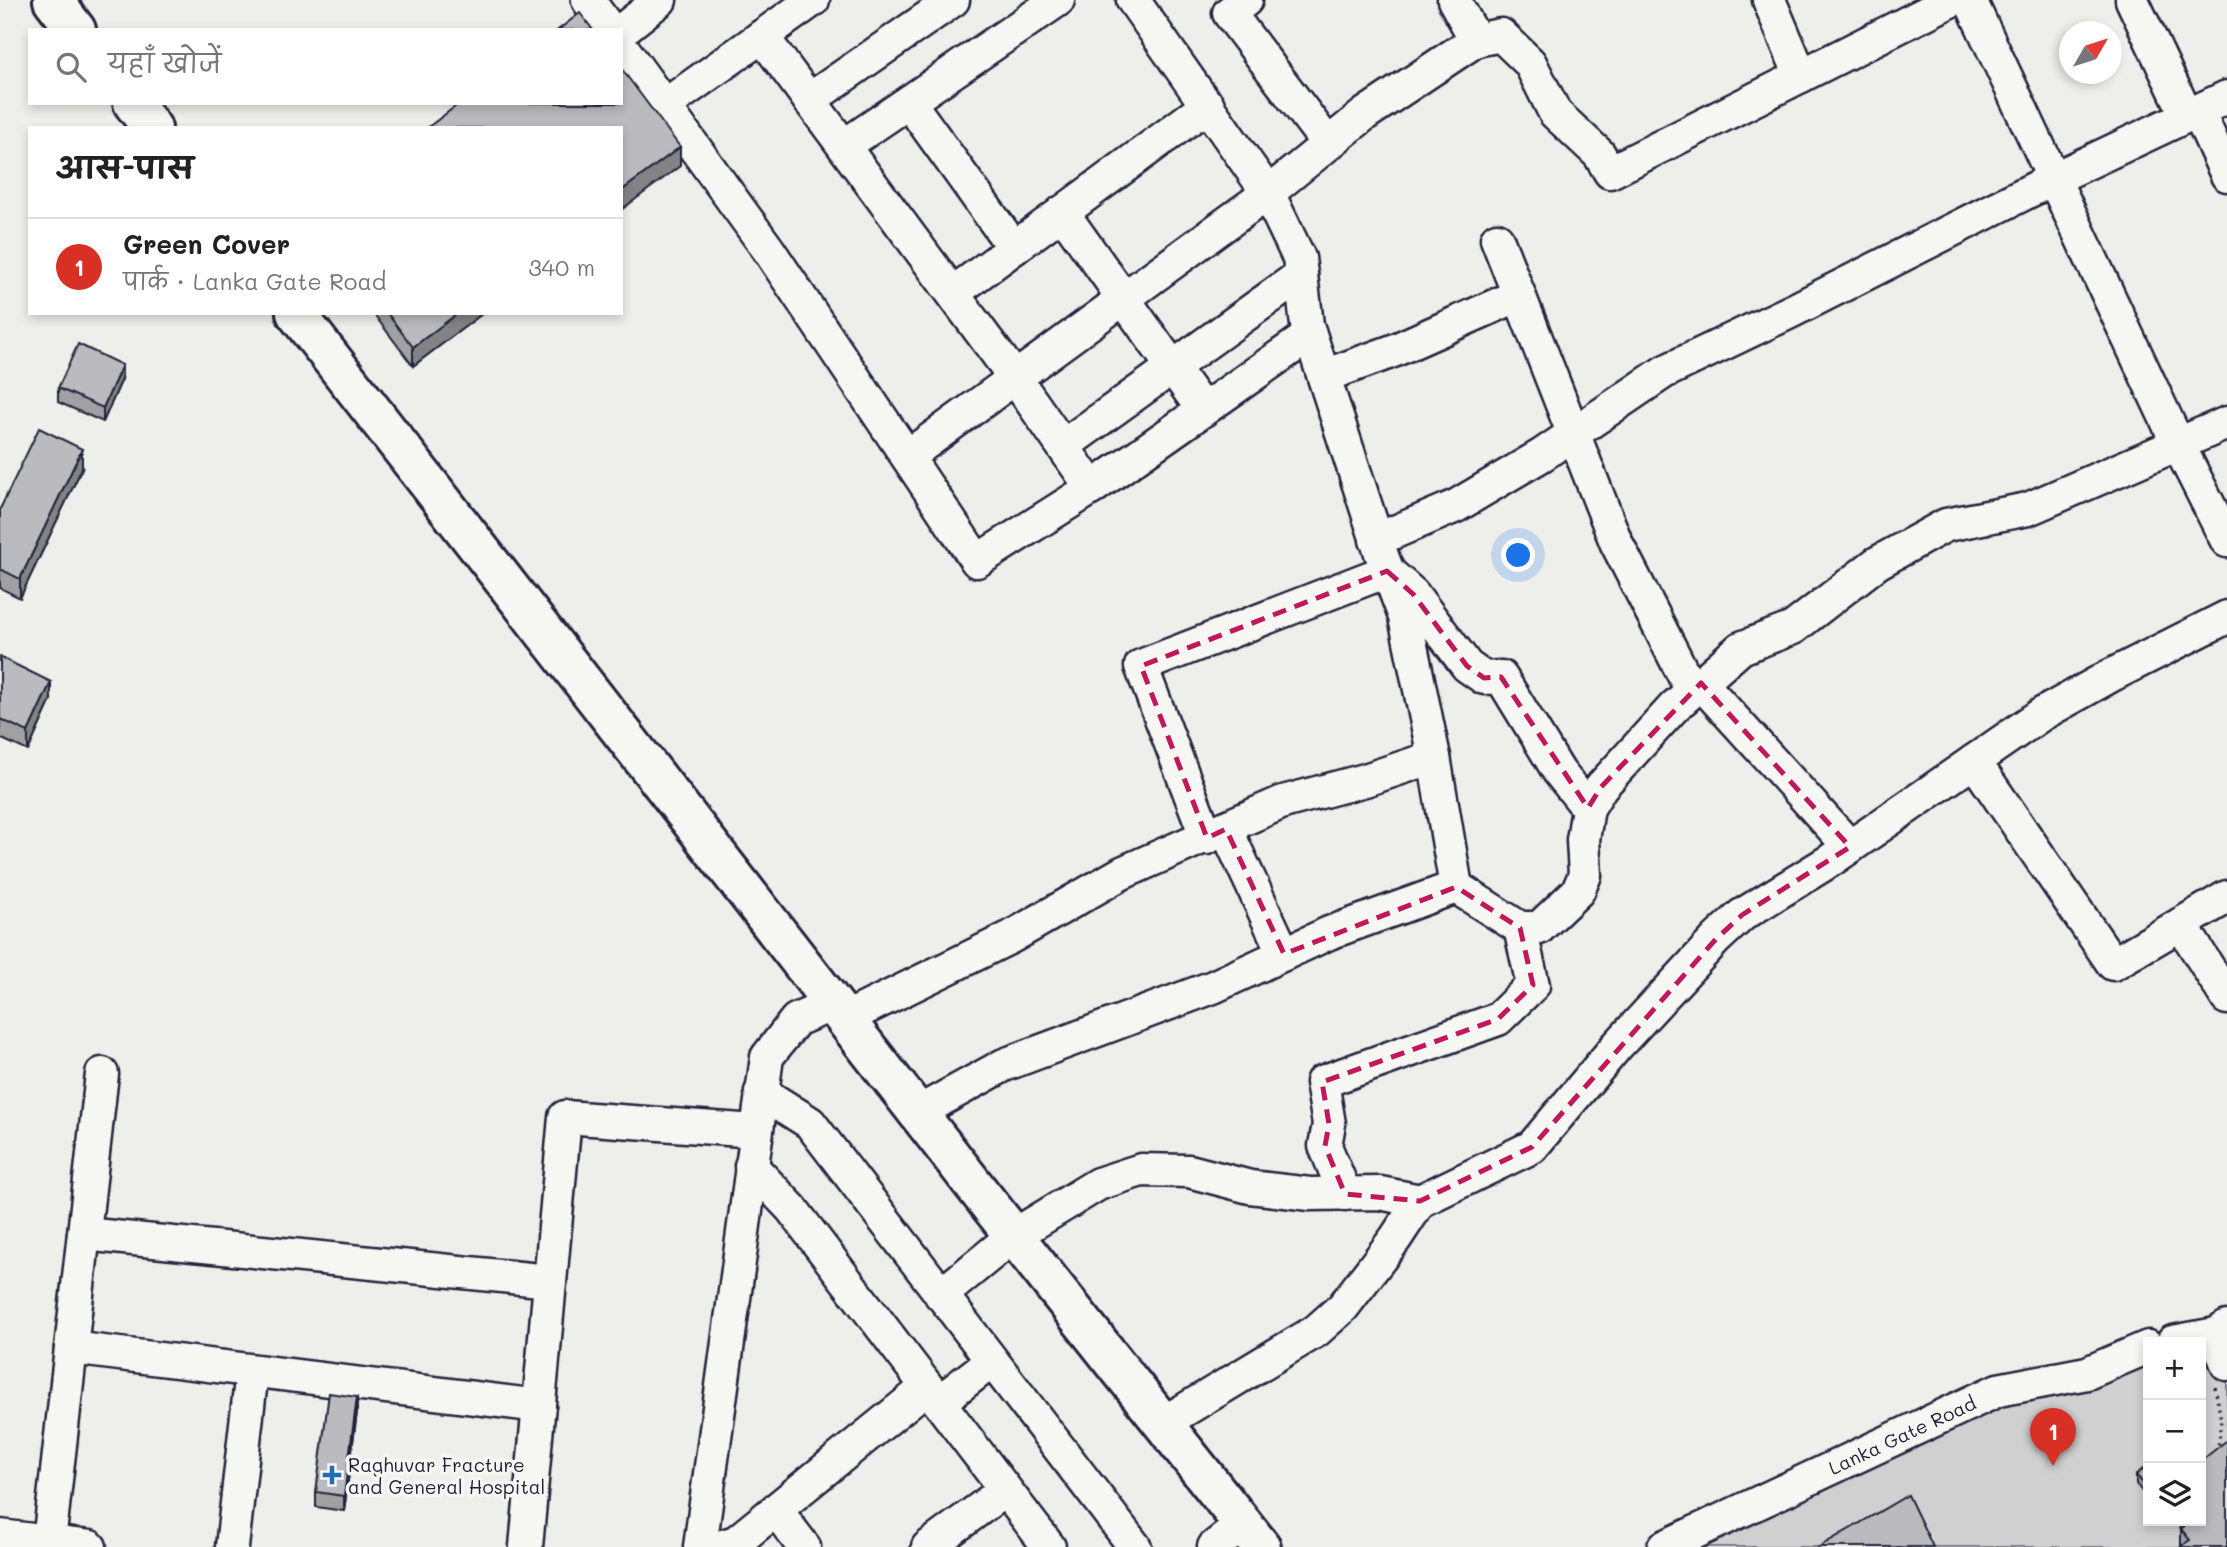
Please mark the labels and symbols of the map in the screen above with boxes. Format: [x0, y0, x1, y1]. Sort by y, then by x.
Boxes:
north arrow [2059, 21, 2122, 84]
your location [1501, 538, 1535, 572]
street label: Lanka Gate Road [1824, 1390, 1980, 1480]
pin: 1 [2030, 1408, 2076, 1466]
place label: Raghuvar Fracture and General Hospital [348, 1452, 545, 1499]
marker: Raghuvar Fracture and General Hospital [322, 1465, 342, 1485]

